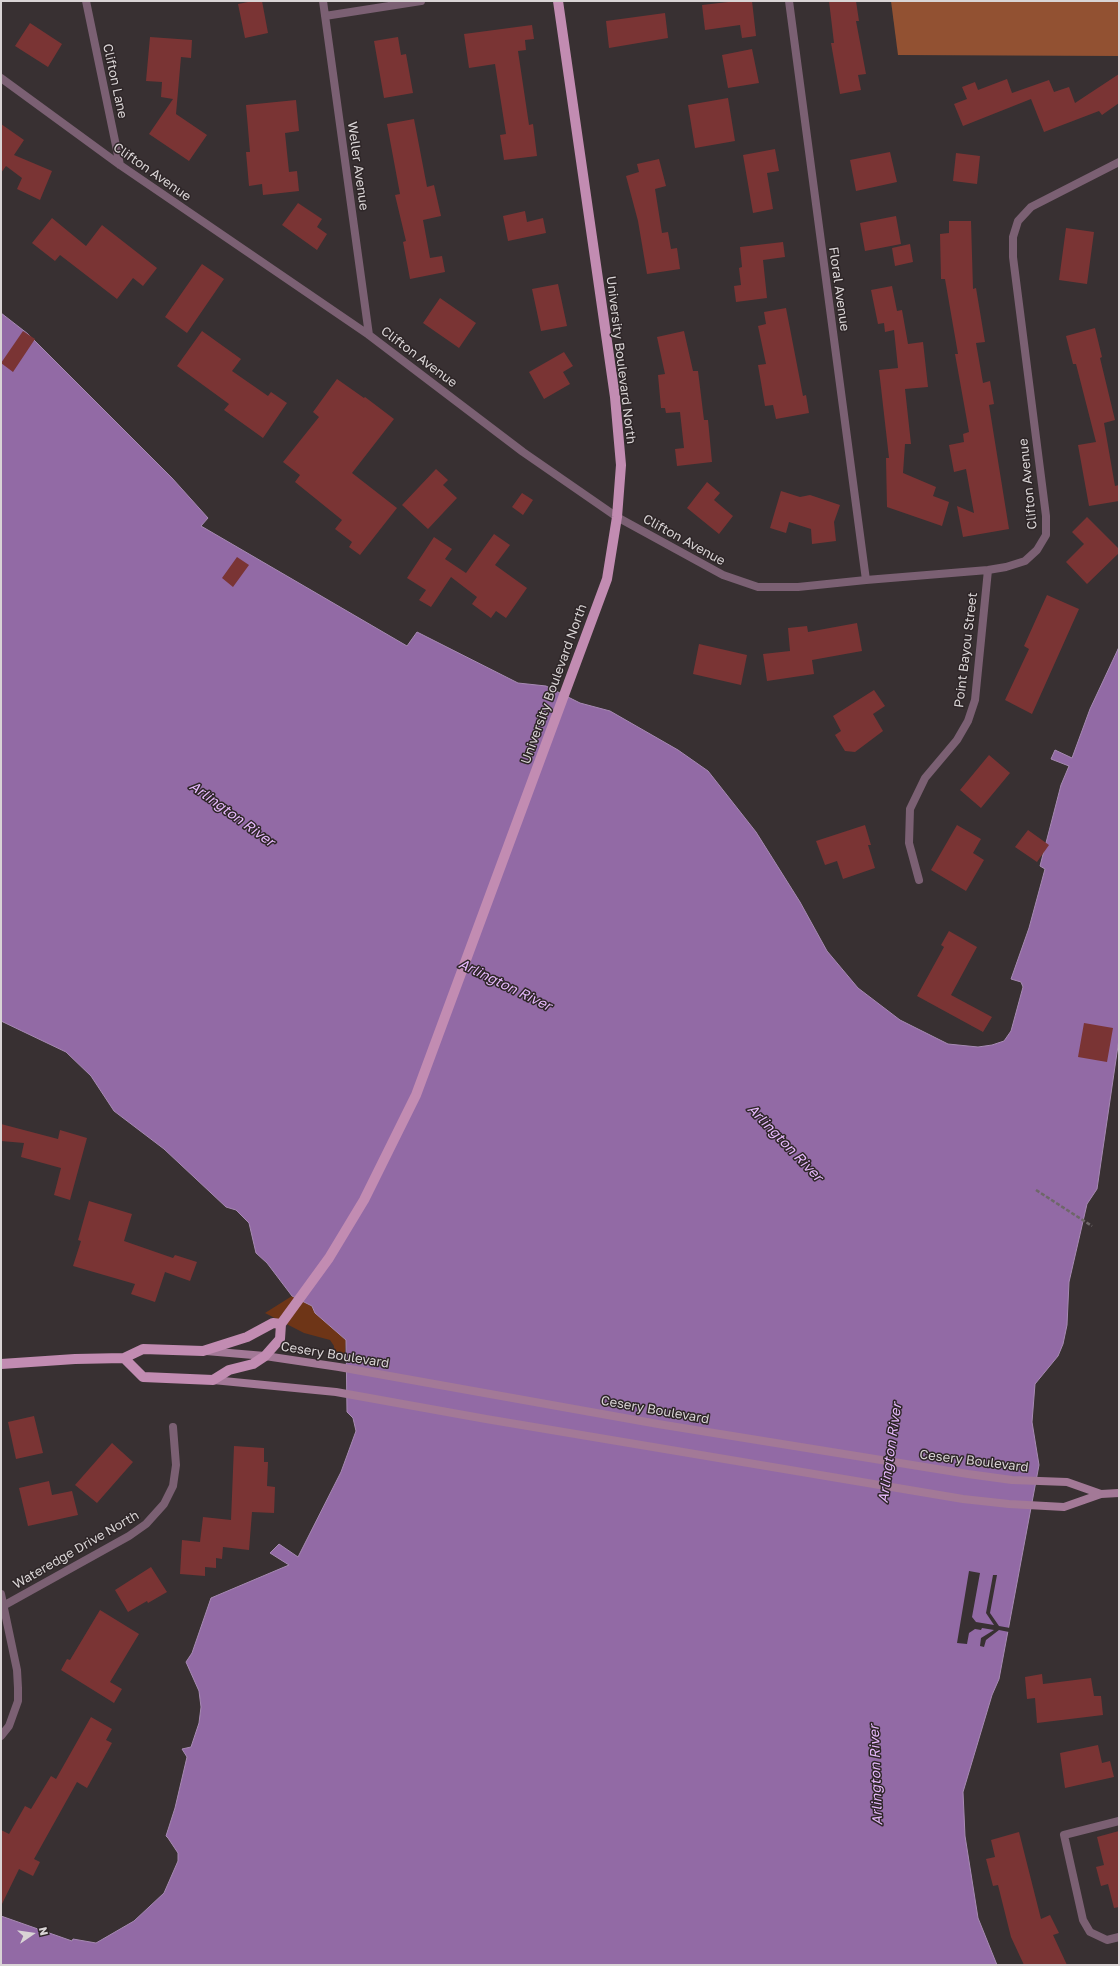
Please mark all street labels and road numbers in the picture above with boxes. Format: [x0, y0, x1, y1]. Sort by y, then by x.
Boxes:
street label: Clifton Lane [99, 42, 131, 120]
street label: Weller Avenue [344, 121, 372, 211]
street label: Clifton Avenue [110, 139, 194, 205]
street label: Floral Avenue [825, 246, 853, 332]
street label: University Boulevard North [603, 275, 639, 445]
street label: Clifton Avenue [378, 323, 460, 391]
street label: Clifton Avenue [1015, 438, 1041, 530]
street label: Clifton Avenue [640, 511, 728, 569]
street label: Point Bayou Street [951, 591, 981, 709]
street label: University Boulevard North [518, 602, 590, 766]
street label: Cesery Boulevard [280, 1339, 390, 1371]
street label: Cesery Boulevard [600, 1393, 710, 1427]
street label: Cesery Boulevard [919, 1447, 1029, 1475]
street label: Wateredge Drive North [10, 1508, 142, 1592]

